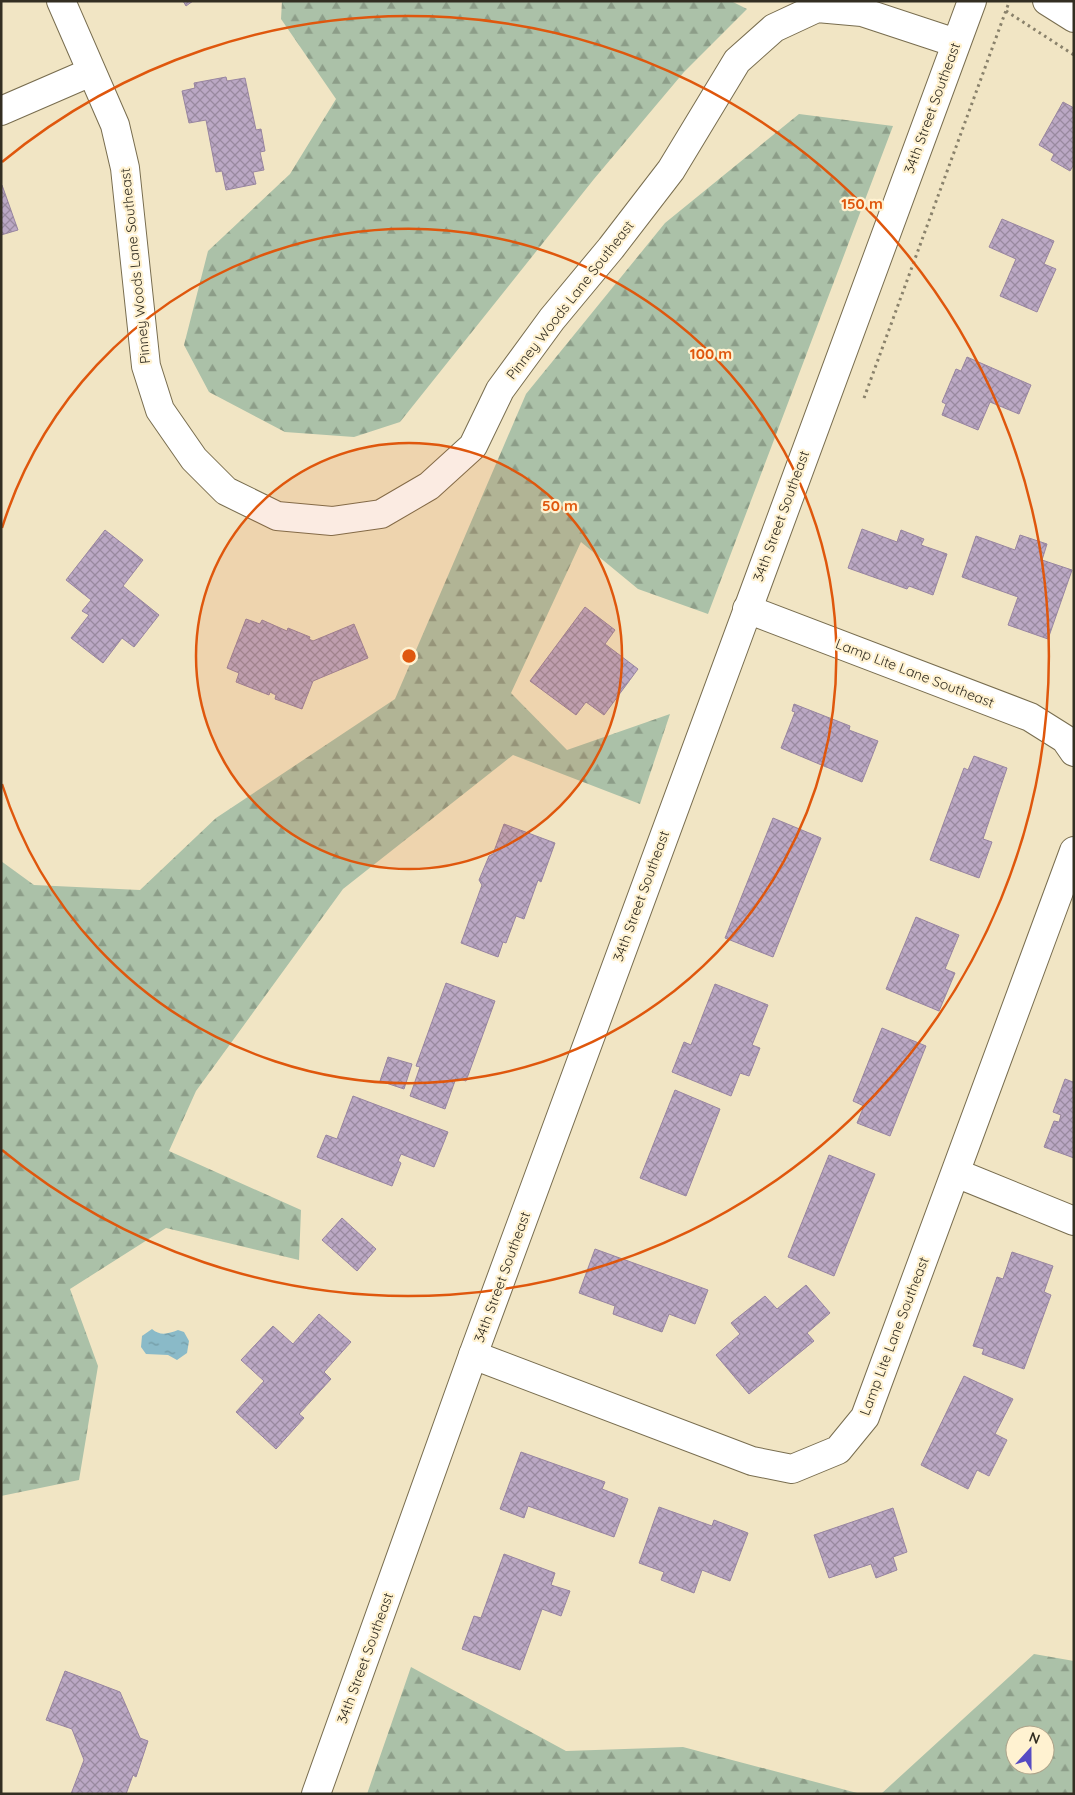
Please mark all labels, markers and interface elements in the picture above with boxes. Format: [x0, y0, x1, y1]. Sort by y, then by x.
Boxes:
street label: 34th Street Southeast [900, 40, 964, 176]
street label: Pinney Woods Lane Southeast [116, 167, 154, 365]
text: 150 m [841, 194, 883, 213]
street label: Pinney Woods Lane Southeast [502, 217, 638, 383]
text: 100 m [690, 344, 732, 363]
street label: 34th Street Southeast [749, 448, 813, 584]
text: 50 m [542, 496, 578, 515]
street label: Lamp Lite Lane Southeast [833, 634, 997, 712]
centre of rings [400, 647, 418, 665]
street label: 34th Street Southeast [609, 828, 673, 964]
street label: 34th Street Southeast [470, 1209, 534, 1345]
street label: Lamp Lite Lane Southeast [855, 1254, 933, 1418]
street label: 34th Street Southeast [333, 1590, 397, 1726]
north arrow [1005, 1725, 1055, 1775]
text: N [1027, 1728, 1043, 1748]

